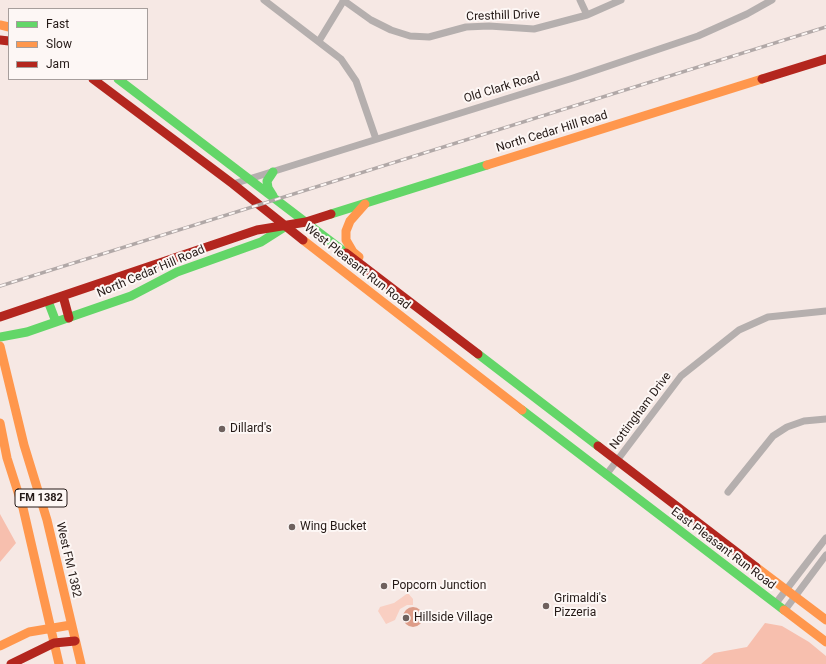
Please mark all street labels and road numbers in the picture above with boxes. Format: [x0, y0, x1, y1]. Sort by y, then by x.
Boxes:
street label: Cresthill Drive [466, 8, 540, 24]
street label: Old Clark Road [462, 70, 542, 106]
street label: North Cedar Hill Road [495, 108, 609, 156]
street label: West Pleasant Run Road [301, 221, 413, 313]
street label: North Cedar Hill Road [95, 243, 207, 301]
street label: Nottingham Drive [607, 369, 675, 453]
road number: FM 1382 [15, 489, 67, 507]
street label: East Pleasant Run Road [668, 505, 778, 593]
street label: West FM 1382 [52, 521, 84, 599]

